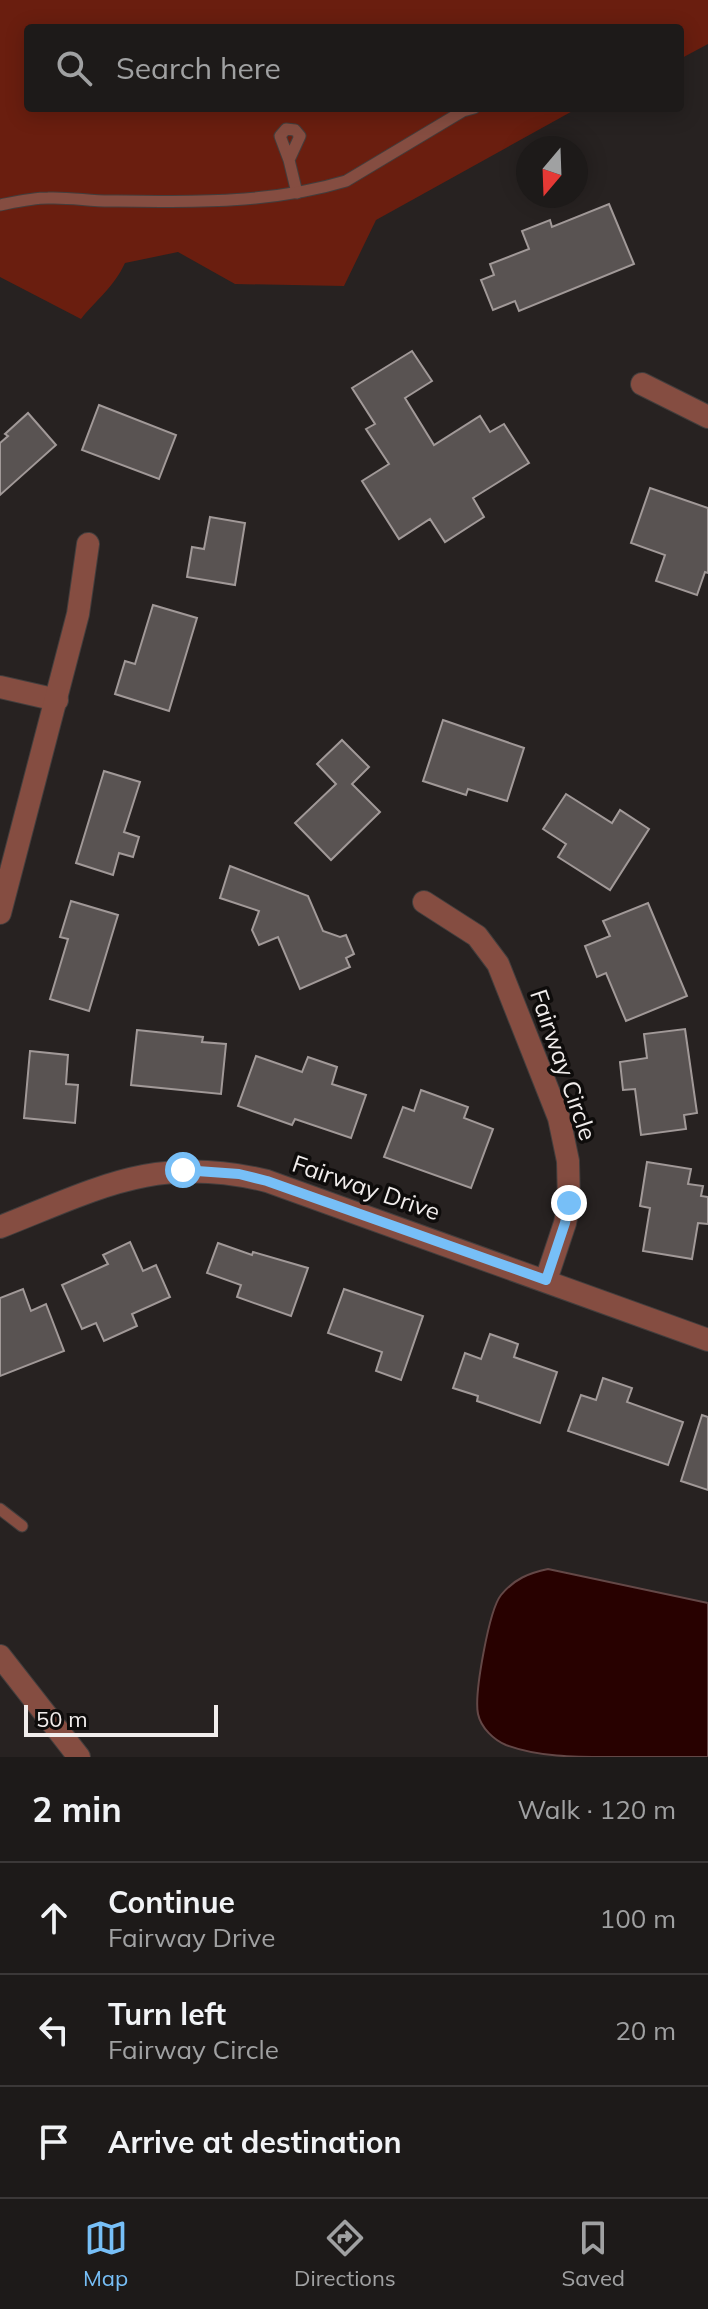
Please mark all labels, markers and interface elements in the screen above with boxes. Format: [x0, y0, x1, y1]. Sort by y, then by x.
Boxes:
search box [24, 24, 684, 112]
icon: search [52, 46, 96, 90]
text: Search here [116, 49, 281, 87]
north arrow [516, 136, 588, 208]
street label: Fairway Circle [524, 985, 604, 1144]
street label: Fairway Drive [288, 1148, 444, 1226]
route start [165, 1152, 201, 1188]
route end [551, 1185, 587, 1221]
scale bar [24, 1701, 218, 1737]
text: 50 m [36, 1705, 87, 1733]
text: 2 min [32, 1788, 122, 1831]
text: Walk · 120 m [517, 1793, 676, 1826]
text: Continue [108, 1883, 235, 1921]
icon: ahead [32, 1896, 76, 1940]
text: 100 m [600, 1902, 676, 1935]
text: Fairway Drive [108, 1921, 275, 1954]
text: Turn left [108, 1995, 226, 2033]
icon: left [32, 2008, 76, 2052]
text: 20 m [615, 2014, 676, 2047]
text: Fairway Circle [108, 2033, 279, 2066]
icon: arrive [32, 2120, 76, 2164]
text: Arrive at destination [108, 2123, 402, 2161]
tab: Map [83, 2216, 128, 2292]
tab: Directions [294, 2216, 396, 2292]
tab: Saved [562, 2216, 625, 2292]

